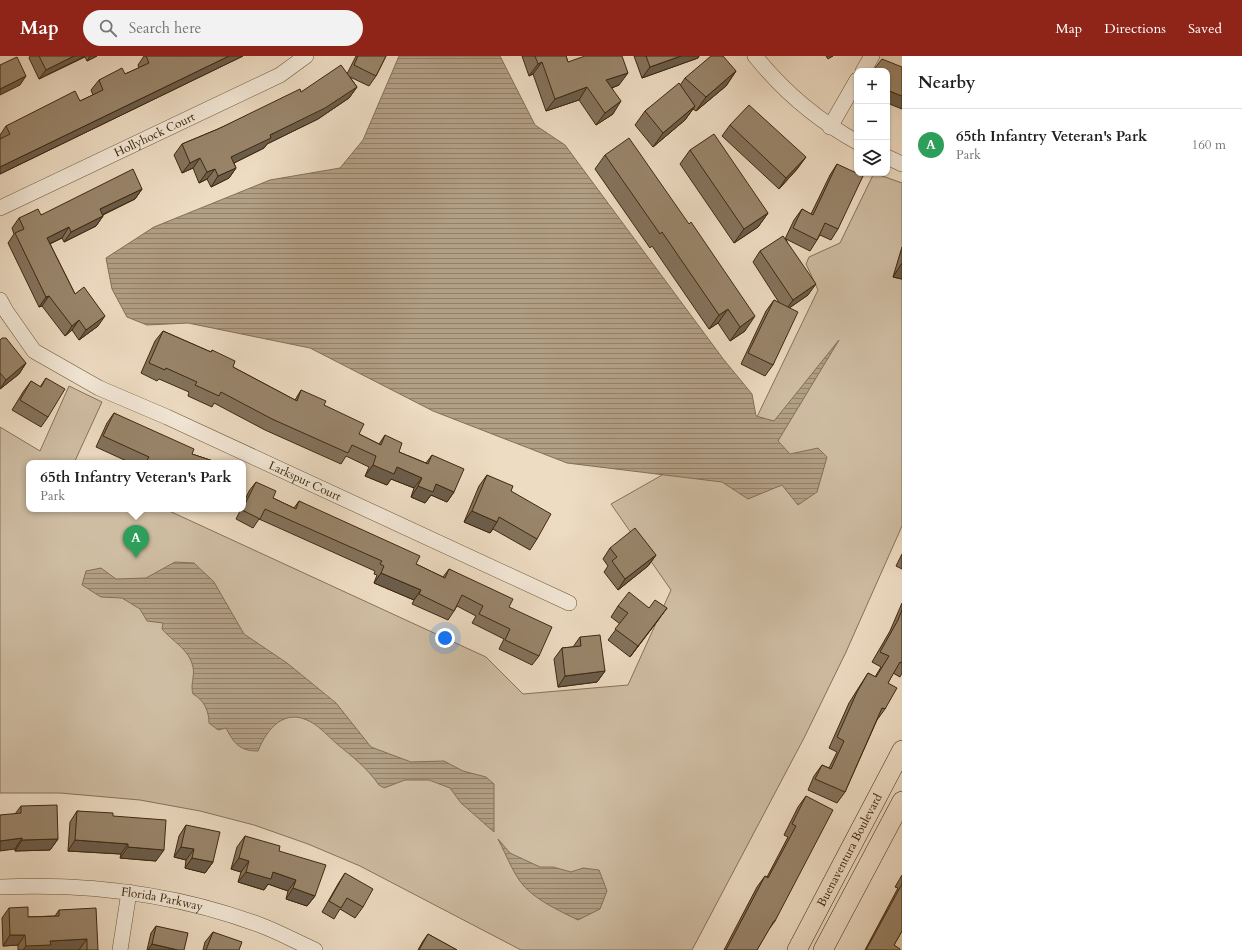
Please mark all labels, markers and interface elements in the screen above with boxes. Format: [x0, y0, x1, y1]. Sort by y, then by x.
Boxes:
search box [83, 10, 363, 46]
text: Map [20, 15, 59, 41]
icon: search [97, 17, 119, 39]
text: Search here [129, 18, 201, 38]
text: Map [1056, 19, 1082, 38]
text: Directions [1104, 19, 1166, 38]
text: Saved [1188, 19, 1222, 38]
map controls [854, 68, 890, 176]
button: + [854, 68, 890, 104]
text: Nearby [918, 71, 975, 94]
button: − [854, 104, 890, 140]
street label: Hollyhock Court [111, 109, 198, 161]
text: 65th Infantry Veteran's Park [956, 126, 1147, 146]
text: A [926, 136, 936, 154]
text: 160 m [1192, 136, 1226, 154]
button: layers [854, 140, 890, 176]
text: Park [956, 146, 981, 164]
street label: Larkspur Court [266, 457, 344, 505]
popup [26, 460, 246, 512]
text: 65th Infantry Veteran's Park [40, 467, 232, 487]
text: Park [40, 487, 65, 505]
pin: A [123, 525, 149, 558]
your location [435, 628, 455, 648]
street label: Buenaventura Boulevard [813, 790, 886, 909]
street label: Florida Parkway [120, 884, 206, 915]

